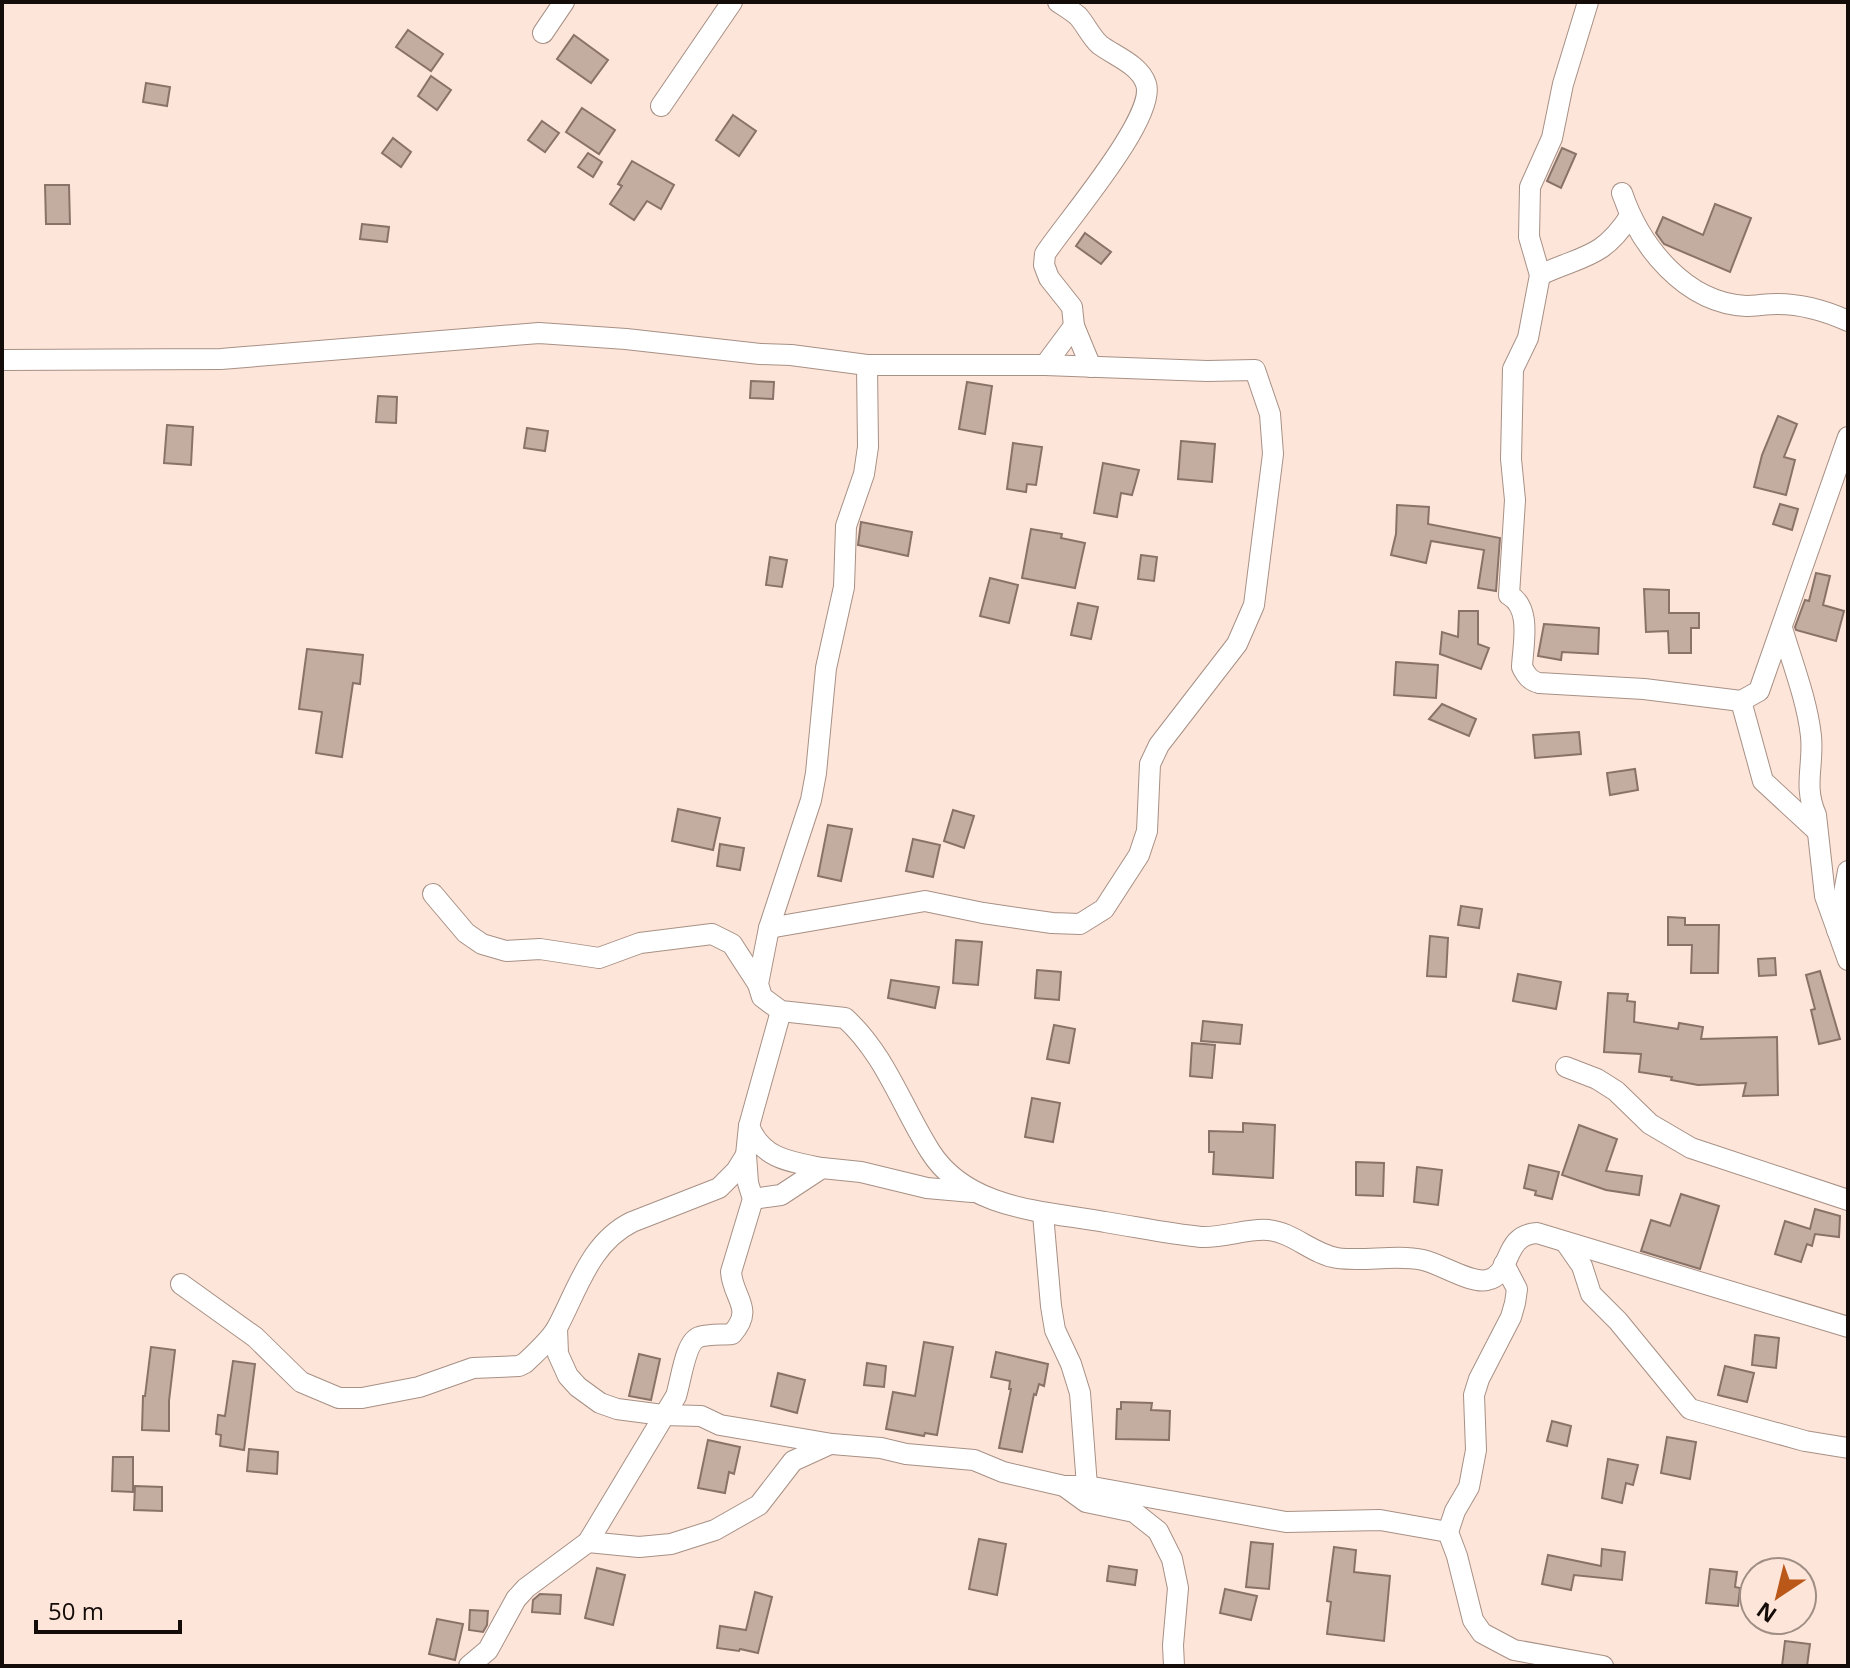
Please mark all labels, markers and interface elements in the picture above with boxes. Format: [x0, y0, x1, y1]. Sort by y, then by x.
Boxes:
north arrow [1738, 1556, 1818, 1636]
scale bar [36, 1584, 180, 1634]
text: 50 m [48, 1594, 104, 1627]
text: N [1750, 1596, 1782, 1631]

